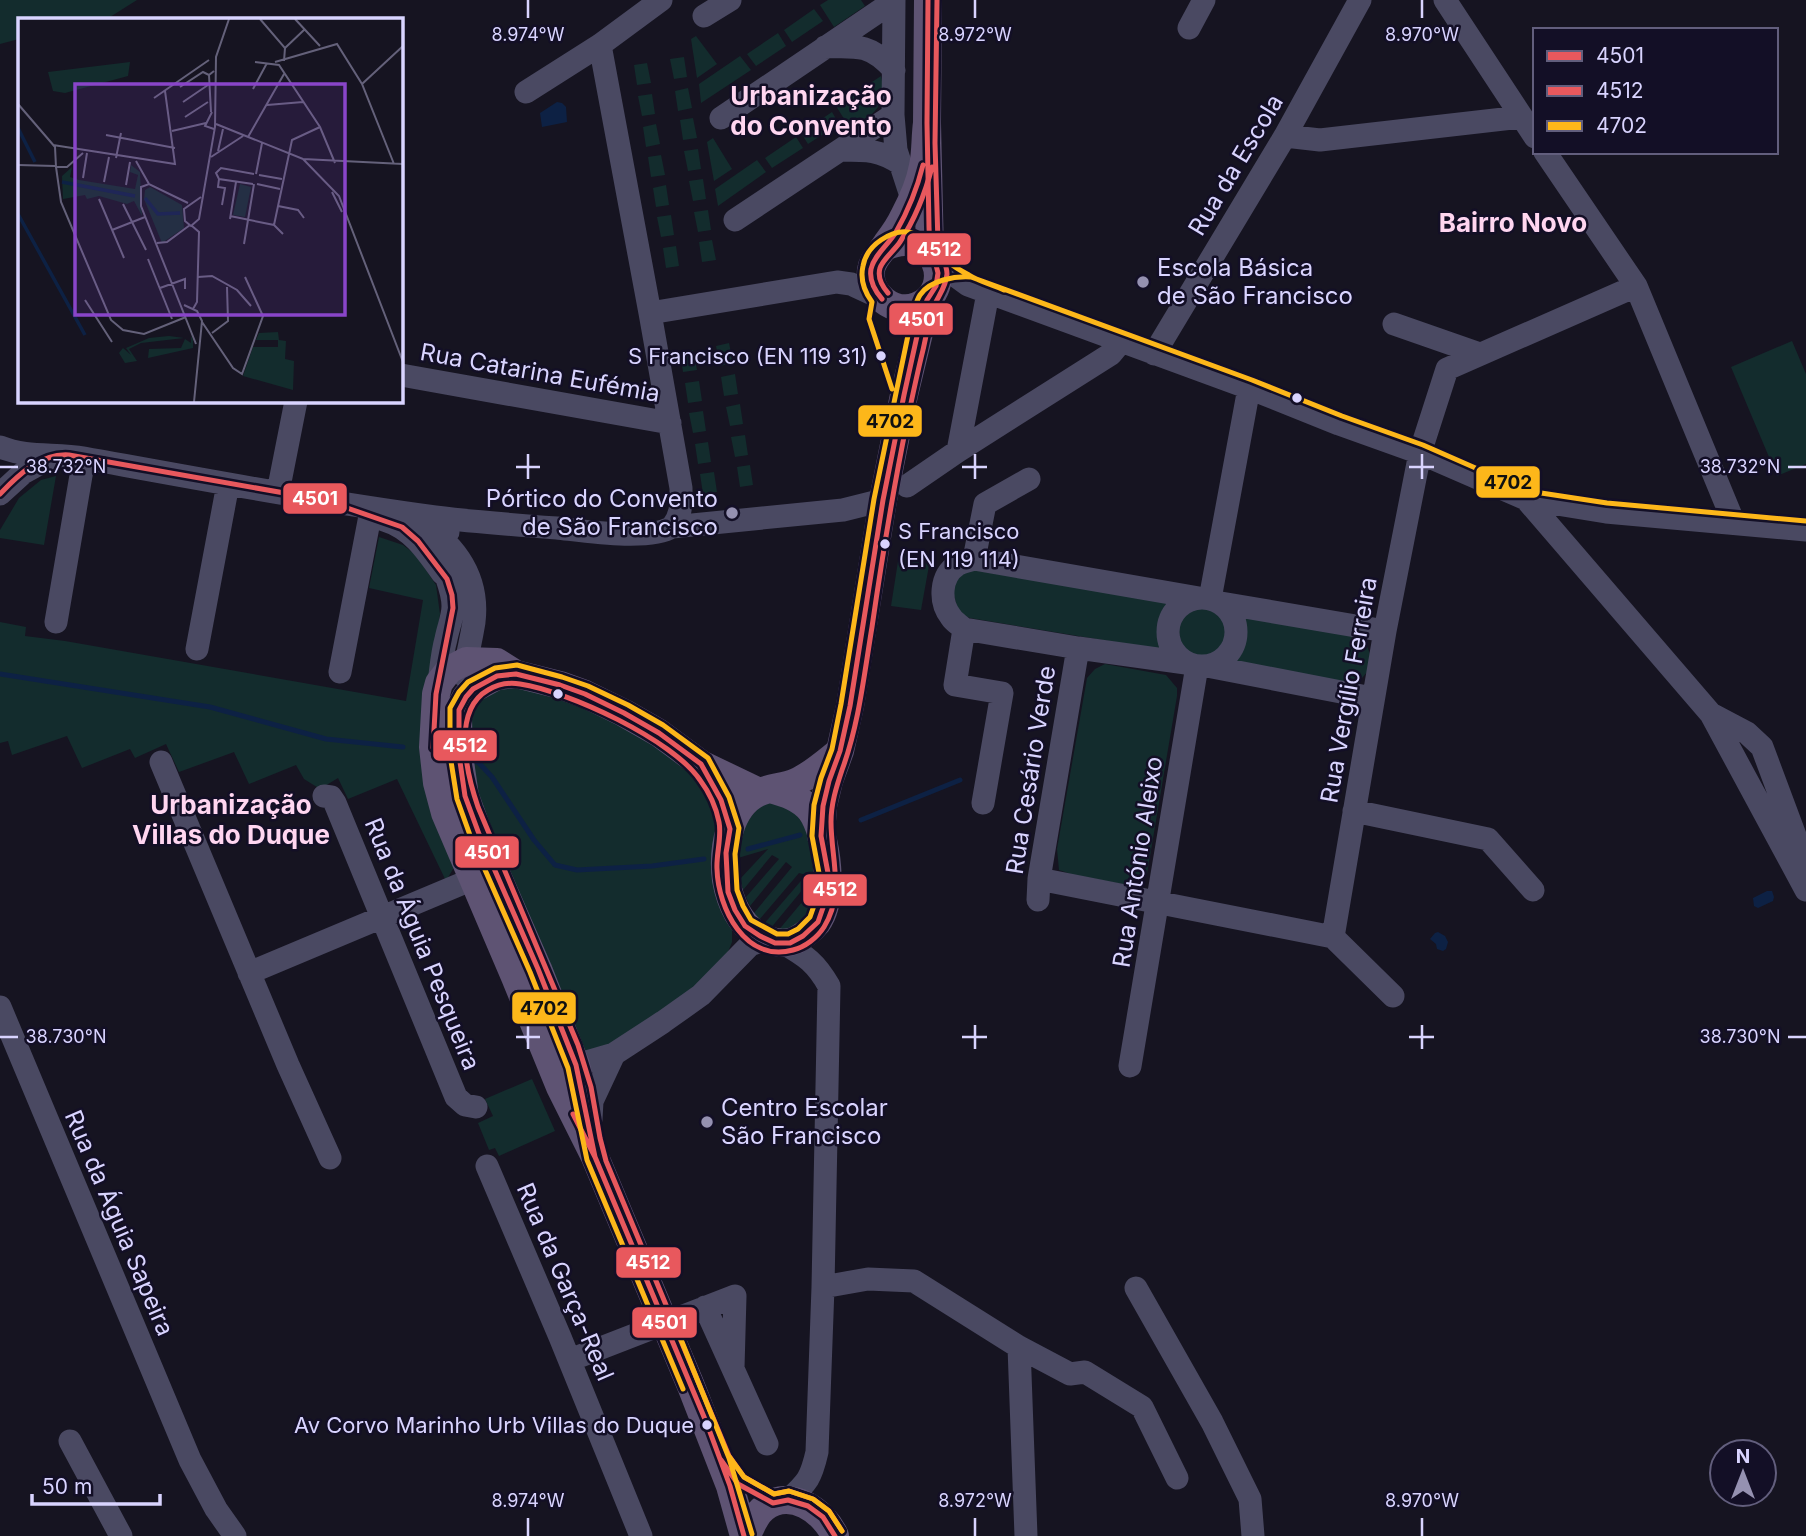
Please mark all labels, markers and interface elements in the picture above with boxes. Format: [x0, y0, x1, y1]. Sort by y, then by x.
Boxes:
inset map [18, 18, 402, 402]
text: 8.974°W [492, 24, 565, 45]
text: 8.972°W [938, 24, 1012, 45]
text: 8.970°W [1385, 24, 1459, 45]
legend [1533, 28, 1778, 154]
text: 4501 [1596, 43, 1644, 68]
text: 4512 [1596, 78, 1644, 103]
district label: Urbanização do Convento [730, 80, 892, 141]
street label: Rua da Escola [1182, 89, 1289, 240]
text: 4702 [1596, 113, 1647, 138]
district label: Bairro Novo [1439, 207, 1587, 238]
line badge: 4512 [906, 232, 972, 266]
text: 4512 [916, 238, 962, 261]
place label: Escola Básica de São Francisco [1157, 253, 1353, 310]
marker: Escola Básica de São Francisco [1135, 274, 1151, 290]
line badge: 4501 [888, 302, 954, 336]
text: 4501 [898, 308, 944, 331]
street label: Rua Catarina Eufémia [418, 337, 662, 408]
place label: S Francisco (EN 119 31) [628, 343, 868, 369]
marker: S Francisco (EN 119 31) [874, 349, 888, 363]
unlabelled marker [1290, 391, 1304, 405]
line badge: 4702 [857, 404, 923, 438]
text: 4702 [866, 410, 914, 433]
text: 38.732°N [26, 456, 106, 477]
text: 38.732°N [1700, 456, 1780, 477]
line badge: 4702 [1475, 465, 1541, 499]
text: 4702 [1484, 471, 1532, 494]
line badge: 4501 [282, 482, 348, 515]
place label: Pórtico do Convento de São Francisco [486, 484, 718, 541]
text: 4501 [292, 487, 338, 510]
marker: Pórtico do Convento de São Francisco [724, 505, 740, 521]
place label: S Francisco (EN 119 114) [898, 518, 1020, 572]
marker: S Francisco (EN 119 114) [878, 537, 892, 551]
street label: Rua Vergílio Ferreira [1314, 575, 1383, 805]
street label: Rua Cesário Verde [1000, 664, 1061, 876]
unlabelled marker [551, 687, 565, 701]
line badge: 4512 [432, 729, 498, 762]
text: 4512 [442, 734, 488, 757]
street label: Rua António Aleixo [1107, 755, 1168, 969]
district label: Urbanização Villas do Duque [132, 789, 330, 850]
street label: Rua da Águia Pesqueira [359, 813, 487, 1074]
line badge: 4501 [454, 835, 520, 869]
text: 4501 [464, 841, 510, 864]
line badge: 4512 [802, 873, 868, 907]
text: 4512 [812, 878, 858, 901]
line badge: 4702 [511, 991, 577, 1025]
text: 4702 [520, 997, 568, 1020]
text: 38.730°N [26, 1026, 106, 1047]
text: 38.730°N [1700, 1026, 1780, 1047]
place label: Centro Escolar São Francisco [721, 1093, 888, 1150]
street label: Rua da Águia Sapeira [59, 1105, 181, 1340]
marker: Centro Escolar São Francisco [699, 1114, 715, 1130]
street label: Rua da Garça-Real [511, 1179, 620, 1385]
line badge: 4512 [615, 1246, 682, 1279]
text: 4512 [625, 1251, 671, 1274]
line badge: 4501 [631, 1306, 698, 1339]
text: 4501 [641, 1311, 687, 1334]
place label: Av Corvo Marinho Urb Villas do Duque [294, 1412, 694, 1438]
marker: Av Corvo Marinho Urb Villas do Duque [700, 1418, 714, 1432]
north arrow [1708, 1438, 1778, 1508]
text: N [1736, 1445, 1750, 1468]
scale bar [32, 1462, 159, 1506]
text: 50 m [42, 1474, 92, 1499]
text: 8.974°W [492, 1490, 565, 1511]
text: 8.972°W [938, 1490, 1012, 1511]
text: 8.970°W [1385, 1490, 1459, 1511]

